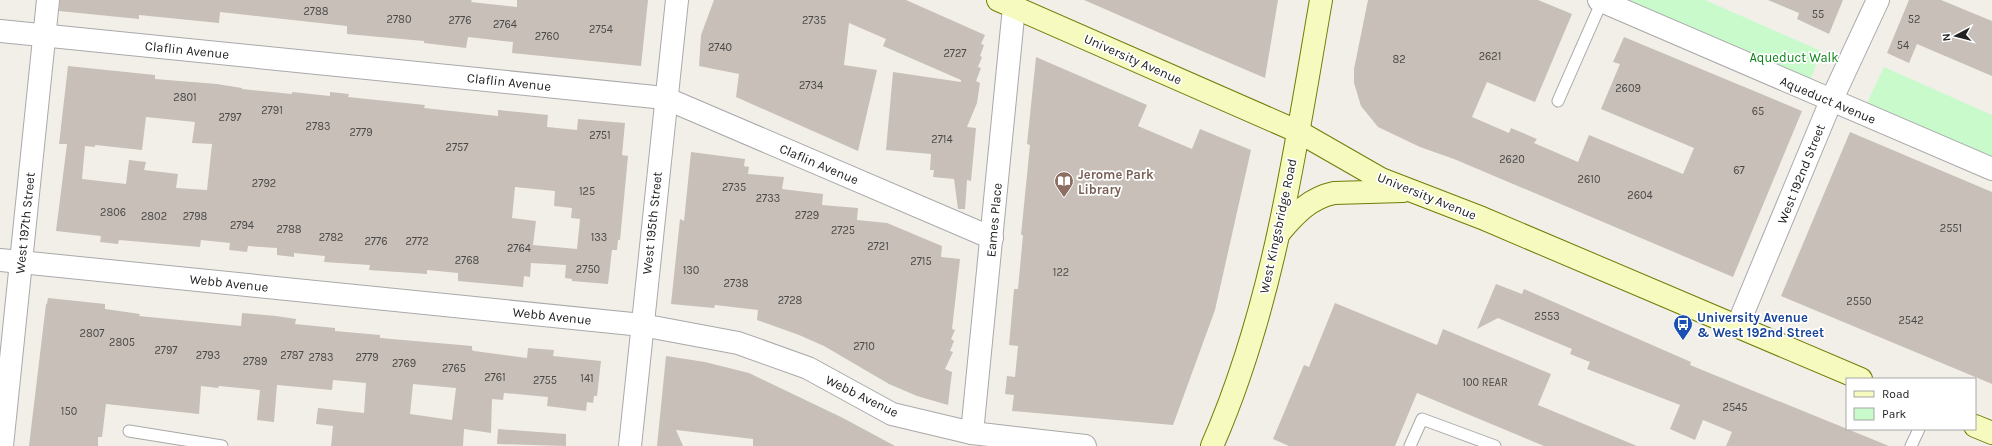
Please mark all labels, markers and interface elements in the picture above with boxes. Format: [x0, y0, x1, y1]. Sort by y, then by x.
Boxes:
house number: 2788 [303, 5, 329, 18]
house number: 55 [1812, 8, 1824, 21]
house number: 2780 [387, 13, 411, 26]
house number: 52 [1908, 13, 1920, 26]
house number: 2776 [448, 14, 472, 27]
house number: 2735 [802, 14, 826, 27]
north arrow [1936, 16, 1976, 56]
house number: 2764 [493, 18, 517, 31]
house number: 2754 [589, 23, 613, 36]
house number: 2760 [535, 30, 559, 43]
street label: University Avenue [1082, 31, 1185, 87]
text: N [1940, 32, 1954, 42]
street label: Claflin Avenue [144, 38, 230, 62]
house number: 54 [1897, 39, 1909, 52]
house number: 2740 [708, 41, 732, 54]
house number: 2727 [943, 47, 967, 60]
house number: 2621 [1479, 50, 1501, 63]
park label: Aqueduct Walk [1749, 50, 1839, 66]
house number: 82 [1392, 53, 1406, 66]
street label: Claflin Avenue [466, 70, 552, 94]
street label: Aqueduct Avenue [1777, 73, 1878, 128]
house number: 2734 [799, 79, 823, 92]
house number: 2609 [1615, 82, 1641, 95]
house number: 2801 [173, 91, 197, 104]
house number: 2791 [261, 104, 283, 117]
house number: 65 [1752, 105, 1764, 118]
house number: 2797 [218, 111, 242, 124]
house number: 2783 [306, 120, 330, 133]
street label: West 192nd Street [1774, 122, 1828, 226]
house number: 2779 [349, 126, 373, 139]
house number: 2751 [589, 129, 611, 142]
house number: 2714 [931, 133, 953, 146]
house number: 2757 [446, 141, 468, 154]
street label: Claflin Avenue [777, 141, 861, 188]
house number: 2620 [1499, 153, 1525, 166]
street label: West Kingsbridge Road [1256, 157, 1300, 295]
house number: 67 [1733, 164, 1745, 177]
place label: Jerome Park Library [1078, 167, 1154, 197]
street label: University Avenue [1375, 169, 1479, 223]
library icon: Jerome Park Library [1053, 170, 1075, 198]
street label: West 197th Street [12, 171, 38, 275]
street label: West 195th Street [639, 171, 665, 275]
house number: 2610 [1578, 173, 1600, 186]
house number: 2792 [252, 177, 276, 190]
house number: 2735 [722, 181, 746, 194]
street label: Eames Place [983, 182, 1005, 258]
house number: 125 [579, 185, 595, 198]
house number: 2604 [1627, 189, 1653, 202]
house number: 2733 [756, 192, 780, 205]
house number: 2806 [100, 206, 126, 219]
house number: 2729 [795, 209, 819, 222]
house number: 2802 [141, 210, 167, 223]
house number: 2798 [183, 210, 208, 223]
house number: 2794 [230, 219, 254, 232]
house number: 2551 [1940, 222, 1962, 235]
house number: 2788 [276, 223, 302, 236]
house number: 2725 [831, 224, 855, 237]
house number: 2782 [319, 231, 343, 244]
house number: 133 [591, 231, 607, 244]
house number: 2776 [364, 235, 388, 248]
house number: 2772 [405, 235, 429, 248]
house number: 2721 [867, 240, 889, 253]
house number: 2764 [507, 242, 531, 255]
house number: 2768 [455, 254, 480, 267]
house number: 2715 [910, 255, 932, 268]
house number: 2750 [576, 263, 600, 276]
house number: 130 [683, 264, 699, 277]
house number: 122 [1053, 266, 1069, 279]
street label: Webb Avenue [189, 271, 269, 295]
house number: 2738 [724, 277, 749, 290]
house number: 2728 [778, 294, 803, 307]
house number: 2550 [1846, 295, 1872, 308]
street label: Webb Avenue [512, 304, 592, 328]
house number: 2553 [1534, 310, 1560, 323]
place label: University Avenue & West 192nd Street [1697, 310, 1824, 340]
bus stop icon: University Avenue & West 192nd Street [1672, 313, 1694, 341]
house number: 2542 [1898, 314, 1924, 327]
house number: 2807 [80, 327, 104, 340]
house number: 2805 [109, 336, 135, 349]
house number: 2710 [853, 340, 875, 353]
house number: 2797 [154, 344, 178, 357]
house number: 2793 [196, 349, 220, 362]
house number: 2787 [280, 349, 304, 362]
house number: 2783 [309, 351, 333, 364]
house number: 2779 [355, 351, 379, 364]
house number: 2789 [243, 355, 267, 368]
house number: 2769 [392, 357, 416, 370]
house number: 2765 [442, 362, 466, 375]
house number: 2761 [484, 371, 506, 384]
house number: 141 [580, 372, 594, 385]
street label: Webb Avenue [823, 372, 901, 420]
house number: 2755 [533, 374, 557, 387]
house number: 100 REAR [1462, 376, 1508, 389]
legend [1846, 378, 1976, 430]
text: Road [1882, 387, 1910, 401]
house number: 2545 [1723, 401, 1747, 414]
house number: 150 [61, 405, 77, 418]
text: Park [1882, 407, 1907, 421]

